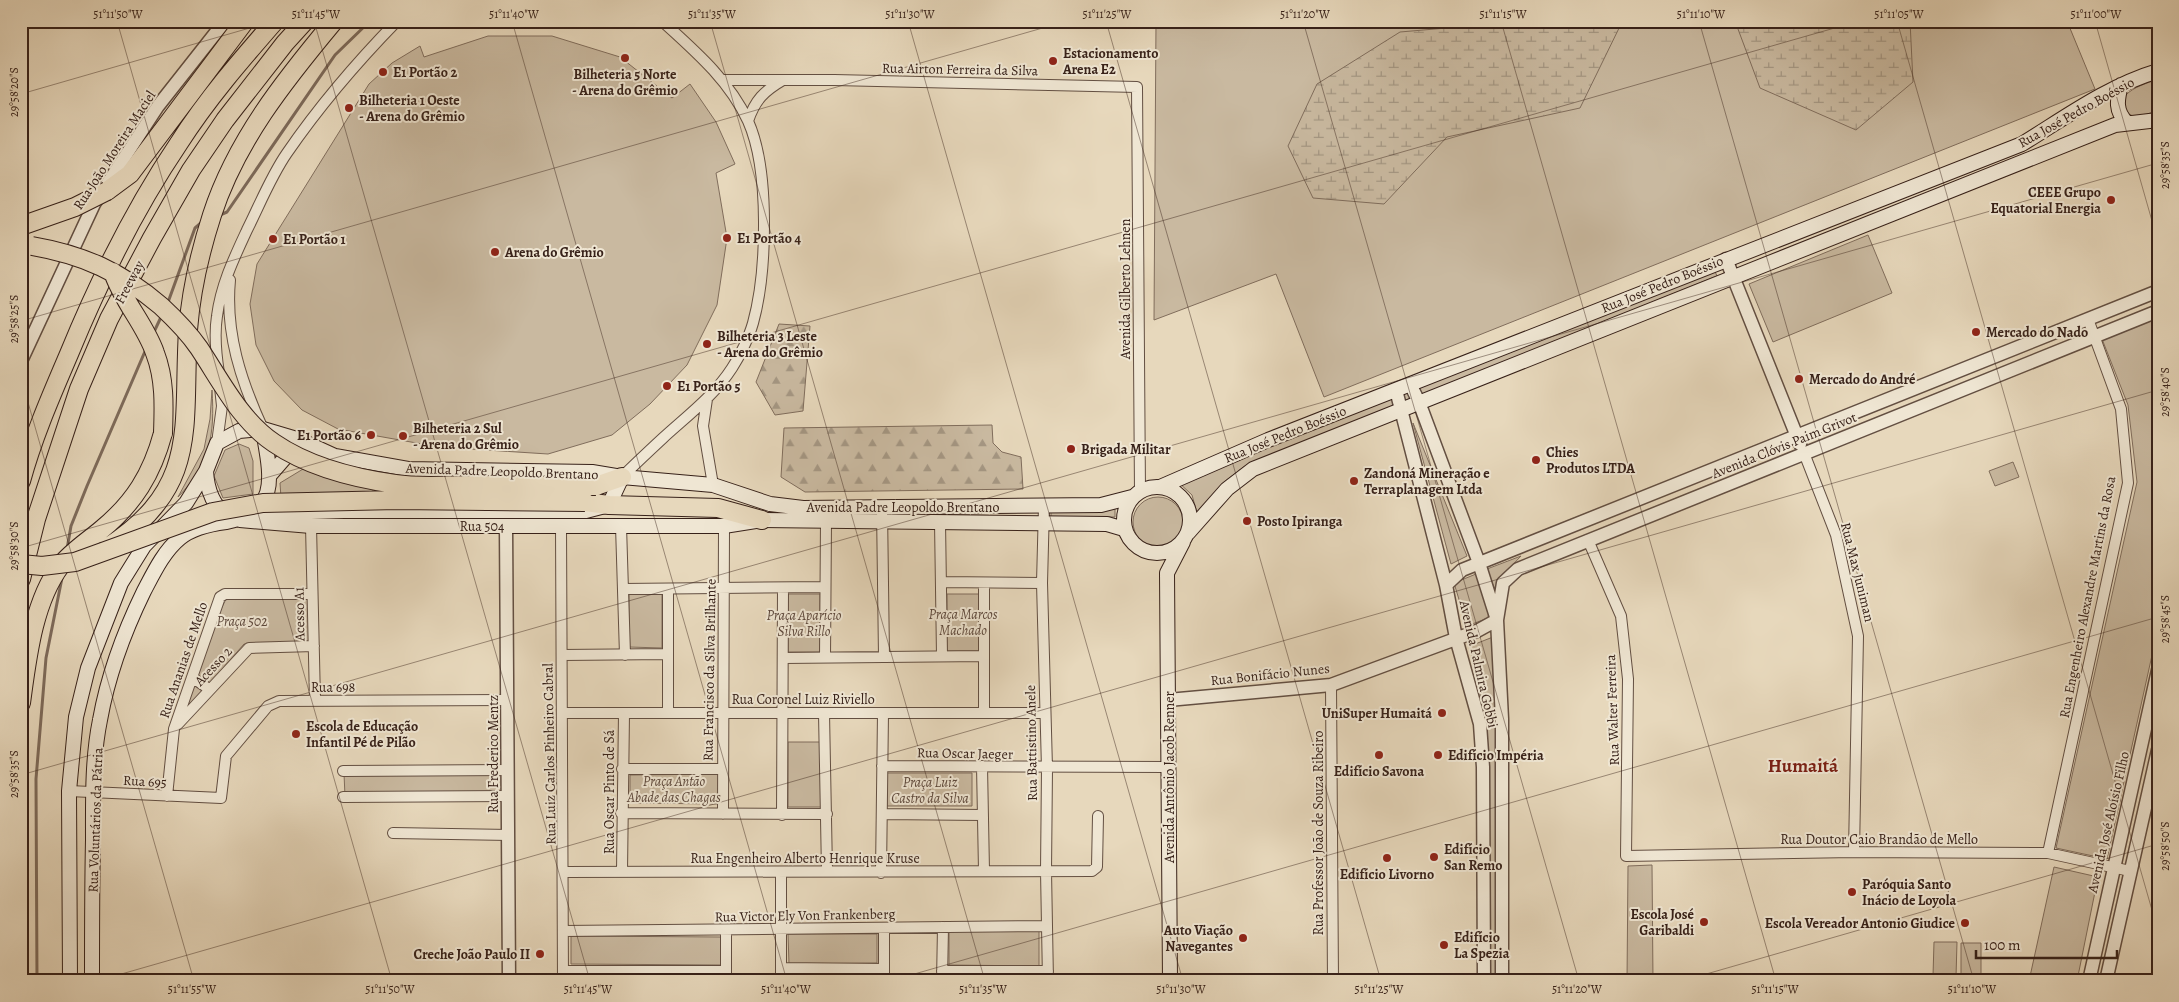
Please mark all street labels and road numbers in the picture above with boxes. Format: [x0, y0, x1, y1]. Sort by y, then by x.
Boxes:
street label: Rua Airton Ferreira da Silva [882, 59, 1039, 80]
street label: Rua José Pedro Boéssio [2015, 73, 2138, 152]
street label: Rua João Moreira Maciel [69, 86, 160, 214]
street label: Avenida Gilberto Lehnen [1116, 218, 1135, 360]
street label: Rua José Pedro Boéssio [1598, 251, 1726, 318]
street label: Freeway [110, 256, 149, 307]
street label: Rua José Pedro Boéssio [1221, 401, 1349, 468]
street label: Avenida Clóvis Paim Grivot [1708, 408, 1860, 484]
street label: Avenida Padre Leopoldo Brentano [404, 459, 599, 484]
street label: Rua Engenheiro Alexandre Martins da Rosa [2055, 474, 2120, 720]
street label: Avenida Padre Leopoldo Brentano [806, 498, 999, 517]
street label: Rua 504 [460, 517, 504, 536]
street label: Rua Max Juniman [1836, 520, 1879, 624]
street label: Rua Francisco da Silva Brilhante [698, 579, 721, 761]
street label: Acesso A1 [290, 587, 309, 642]
street label: Avenida Palmira Gobbi [1454, 598, 1502, 730]
street label: Rua Ananias de Mello [155, 599, 212, 721]
street label: Acesso 2 [189, 642, 237, 691]
street label: Rua Walter Ferreira [1601, 654, 1624, 766]
street label: Rua Bonifácio Nunes [1210, 659, 1331, 690]
street label: Rua Luiz Carlos Pinheiro Cabral [538, 662, 561, 845]
street label: Rua 698 [311, 678, 356, 697]
street label: Rua Battistino Anele [1021, 685, 1042, 801]
street label: Rua Coronel Luiz Riviello [731, 690, 875, 709]
street label: Avenida Antônio Jacob Renner [1160, 690, 1179, 864]
street label: Rua Frederico Mentz [484, 695, 503, 813]
street label: Rua Oscar Pinto de Sá [600, 729, 619, 854]
street label: Rua Professor João de Souza Ribeiro [1309, 731, 1328, 935]
street label: Rua Oscar Jaeger [917, 743, 1014, 764]
street label: Rua Voluntários da Pátria [83, 747, 108, 893]
street label: Avenida José Aloísio Filho [2083, 750, 2134, 896]
street label: Rua 695 [123, 771, 167, 792]
street label: Rua Doutor Caio Brandão de Mello [1780, 830, 1978, 849]
street label: Rua Engenheiro Alberto Henrique Kruse [690, 849, 920, 868]
street label: Rua Victor Ely Von Frankenberg [714, 904, 896, 927]

